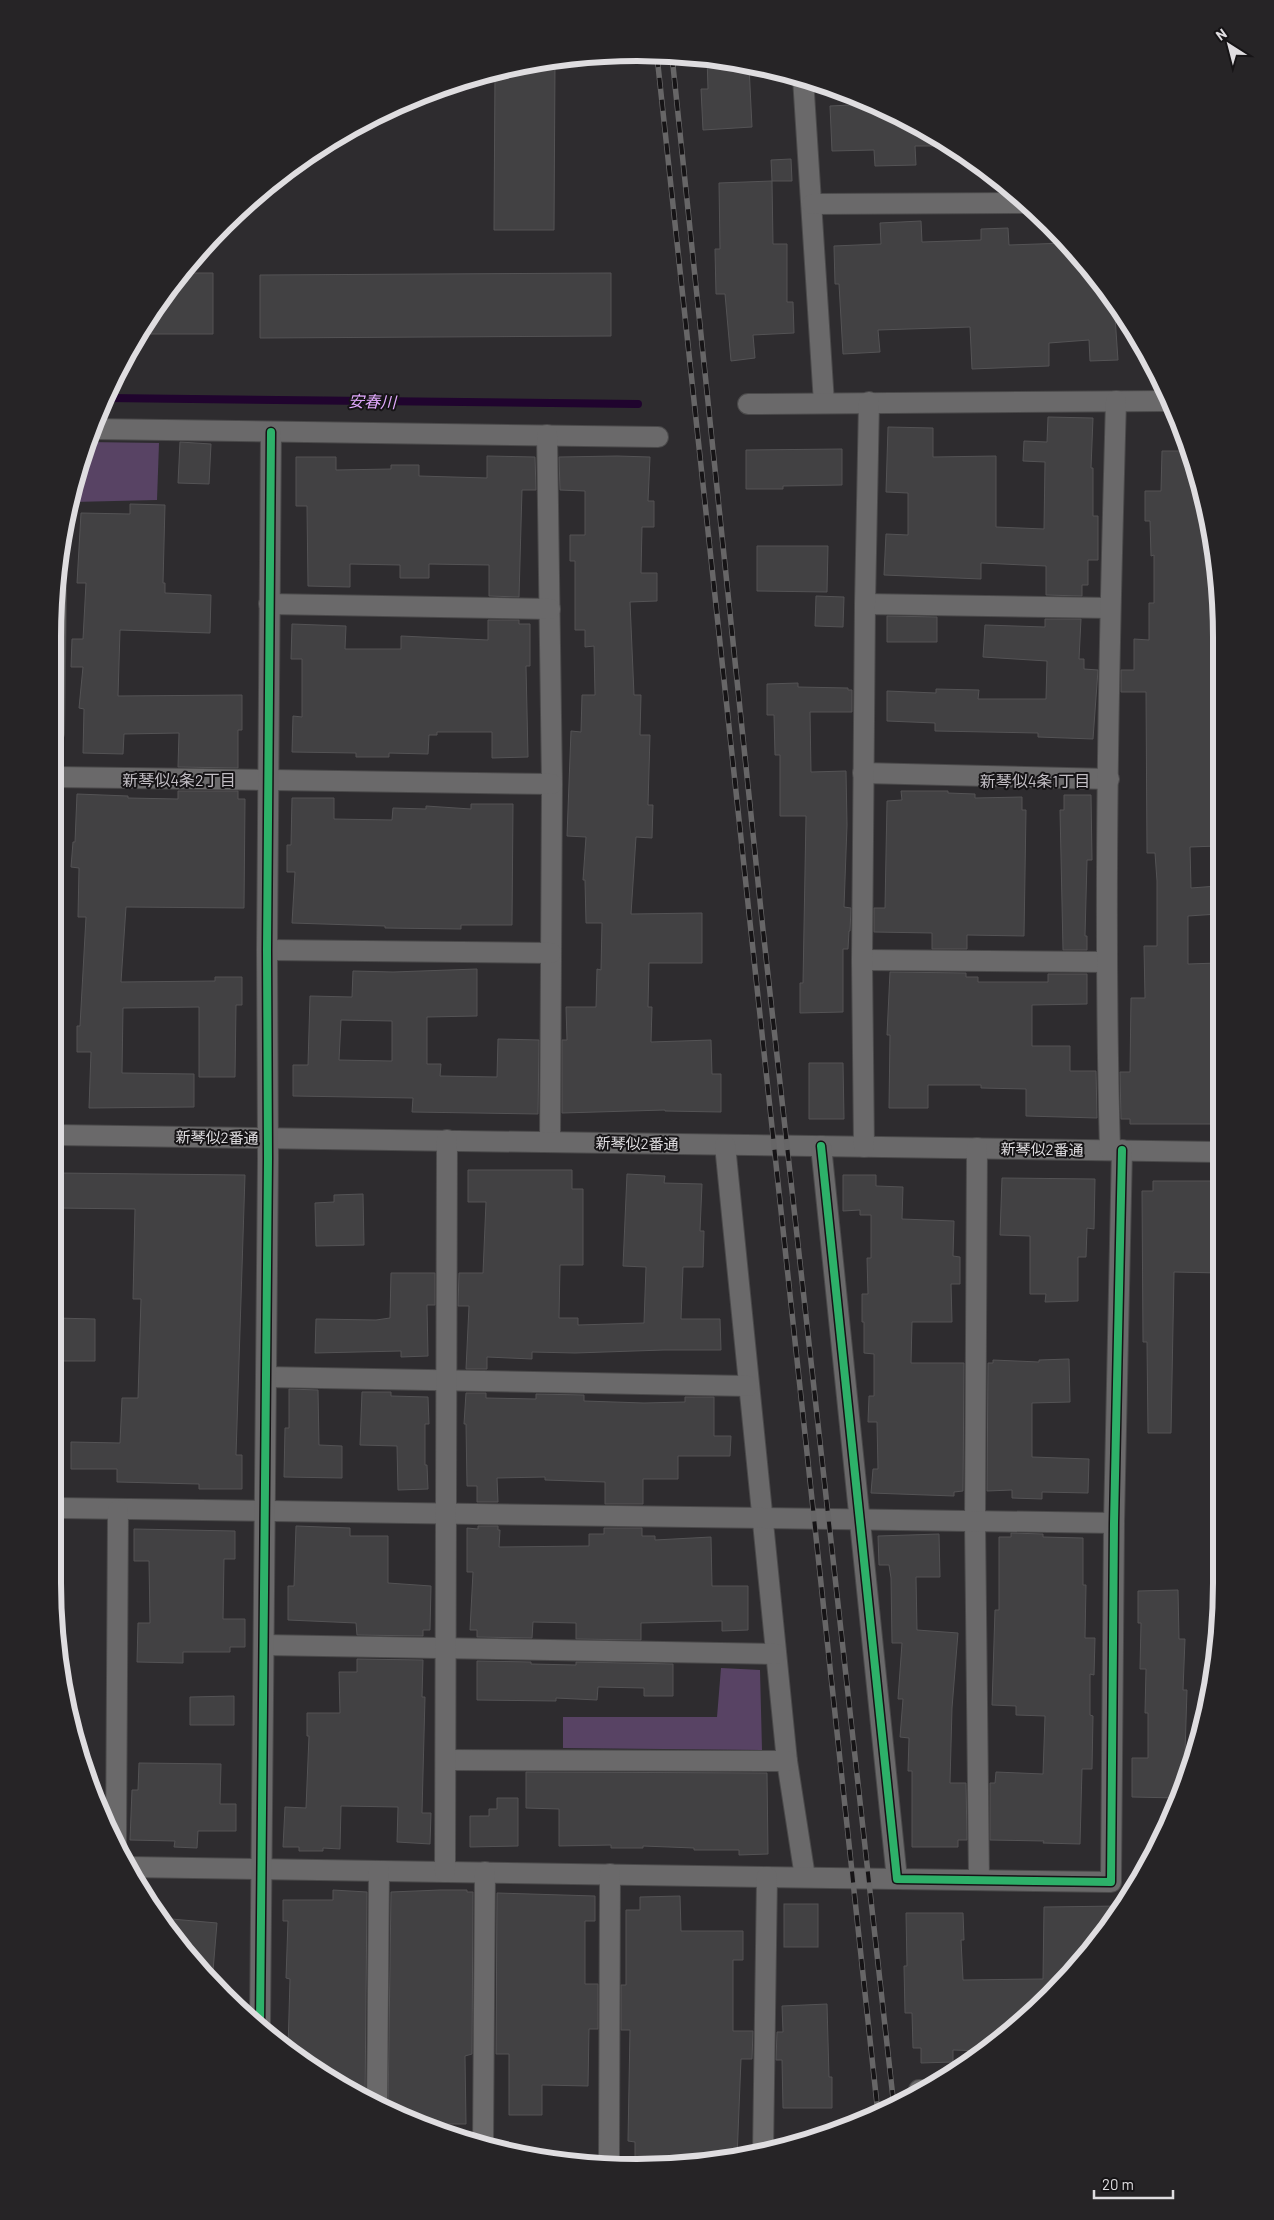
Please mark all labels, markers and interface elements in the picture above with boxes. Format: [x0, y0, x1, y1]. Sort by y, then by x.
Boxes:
north arrow [1204, 20, 1254, 70]
text: N [1212, 24, 1230, 44]
water label: 安春川 [348, 391, 398, 411]
district label: 新琴似4条2丁目 [122, 770, 236, 789]
district label: 新琴似4条1丁目 [980, 771, 1090, 790]
street label: 新琴似2番通 [175, 1127, 259, 1147]
street label: 新琴似2番通 [595, 1133, 679, 1153]
street label: 新琴似2番通 [1000, 1139, 1084, 1159]
scale bar [1094, 2168, 1173, 2200]
text: 20 m [1102, 2175, 1134, 2193]

